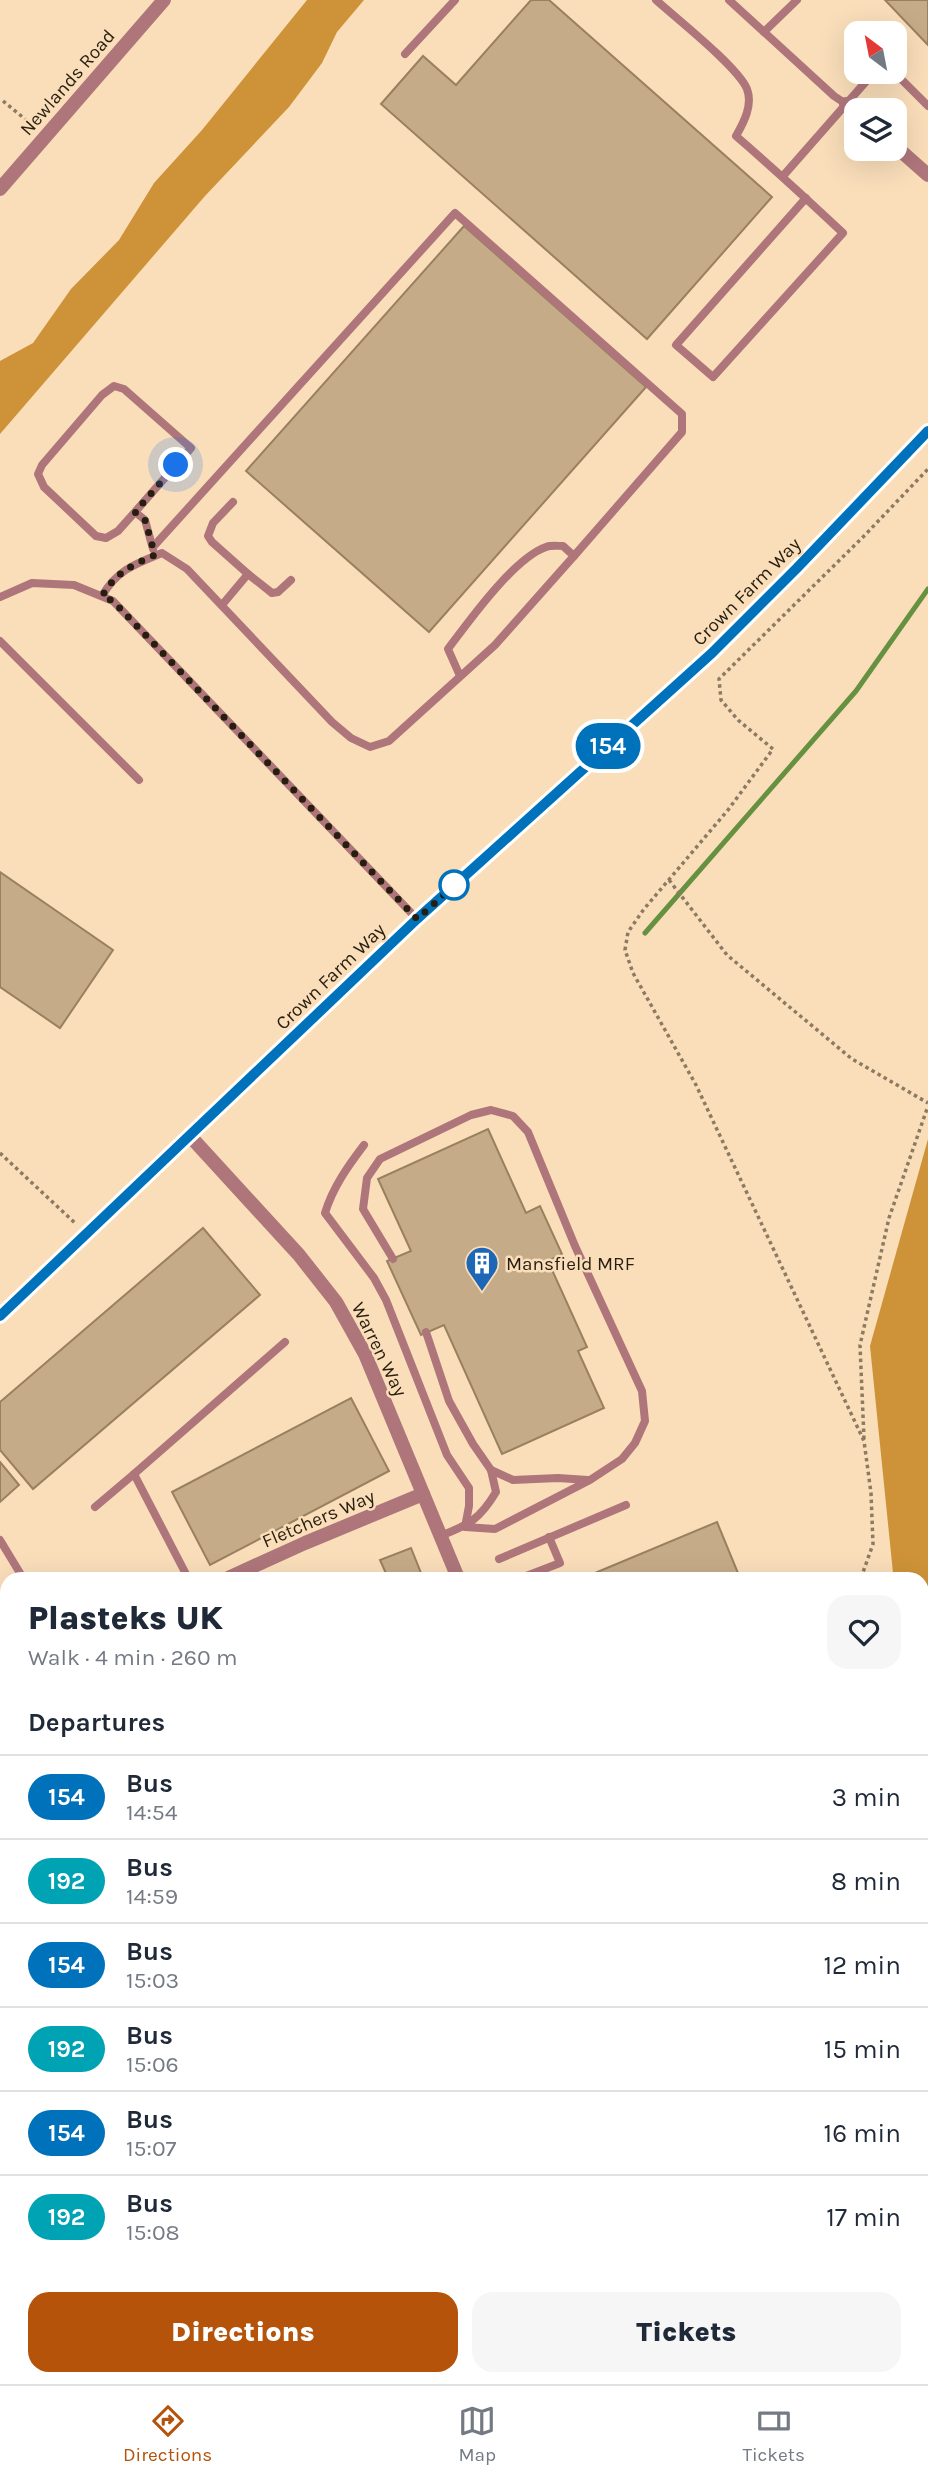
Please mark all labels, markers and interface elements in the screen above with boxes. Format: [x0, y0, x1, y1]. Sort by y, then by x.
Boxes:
north arrow [844, 21, 906, 84]
map controls [844, 21, 907, 161]
street label: Newlands Road [16, 25, 120, 140]
button: layers [844, 98, 907, 161]
your location [158, 447, 193, 482]
street label: Crown Farm Way [688, 533, 805, 650]
line badge: 154 [568, 723, 648, 769]
text: 154 [590, 732, 626, 760]
unlabelled marker [439, 870, 469, 900]
street label: Crown Farm Way [271, 919, 390, 1034]
building icon: Mansfield MRF [463, 1244, 501, 1293]
place label: Mansfield MRF [506, 1253, 635, 1275]
street label: Warren Way [347, 1299, 411, 1400]
street label: Fletchers Way [259, 1485, 378, 1553]
button: heart [827, 1595, 901, 1669]
text: Plasteks UK [28, 1599, 223, 1637]
text: Walk · 4 min · 260 m [28, 1644, 238, 1671]
text: Departures [28, 1707, 165, 1738]
text: Bus [126, 1768, 173, 1799]
text: 3 min [832, 1782, 901, 1813]
text: 154 [48, 1783, 85, 1811]
text: 14:54 [126, 1799, 178, 1826]
text: Bus [126, 1852, 173, 1883]
text: 8 min [831, 1866, 901, 1897]
text: 192 [48, 1867, 85, 1895]
text: 14:59 [126, 1883, 178, 1910]
text: Bus [126, 1936, 173, 1967]
text: 12 min [823, 1950, 901, 1981]
text: 154 [48, 1951, 85, 1979]
text: 15:03 [126, 1967, 179, 1994]
text: Bus [126, 2020, 173, 2051]
text: 15 min [824, 2034, 901, 2065]
text: 192 [48, 2035, 85, 2063]
text: 15:06 [126, 2051, 179, 2078]
text: Bus [126, 2104, 173, 2135]
text: 16 min [824, 2118, 901, 2149]
text: 154 [48, 2119, 85, 2147]
text: 15:07 [126, 2135, 176, 2162]
text: Bus [126, 2188, 173, 2219]
text: 17 min [826, 2202, 901, 2233]
text: 192 [48, 2203, 85, 2231]
text: 15:08 [126, 2219, 180, 2246]
button: Directions [28, 2292, 458, 2372]
button: Tickets [472, 2292, 901, 2372]
tab: Directions [123, 2402, 212, 2466]
tab: Map [458, 2402, 496, 2466]
tab: Tickets [742, 2402, 805, 2466]

